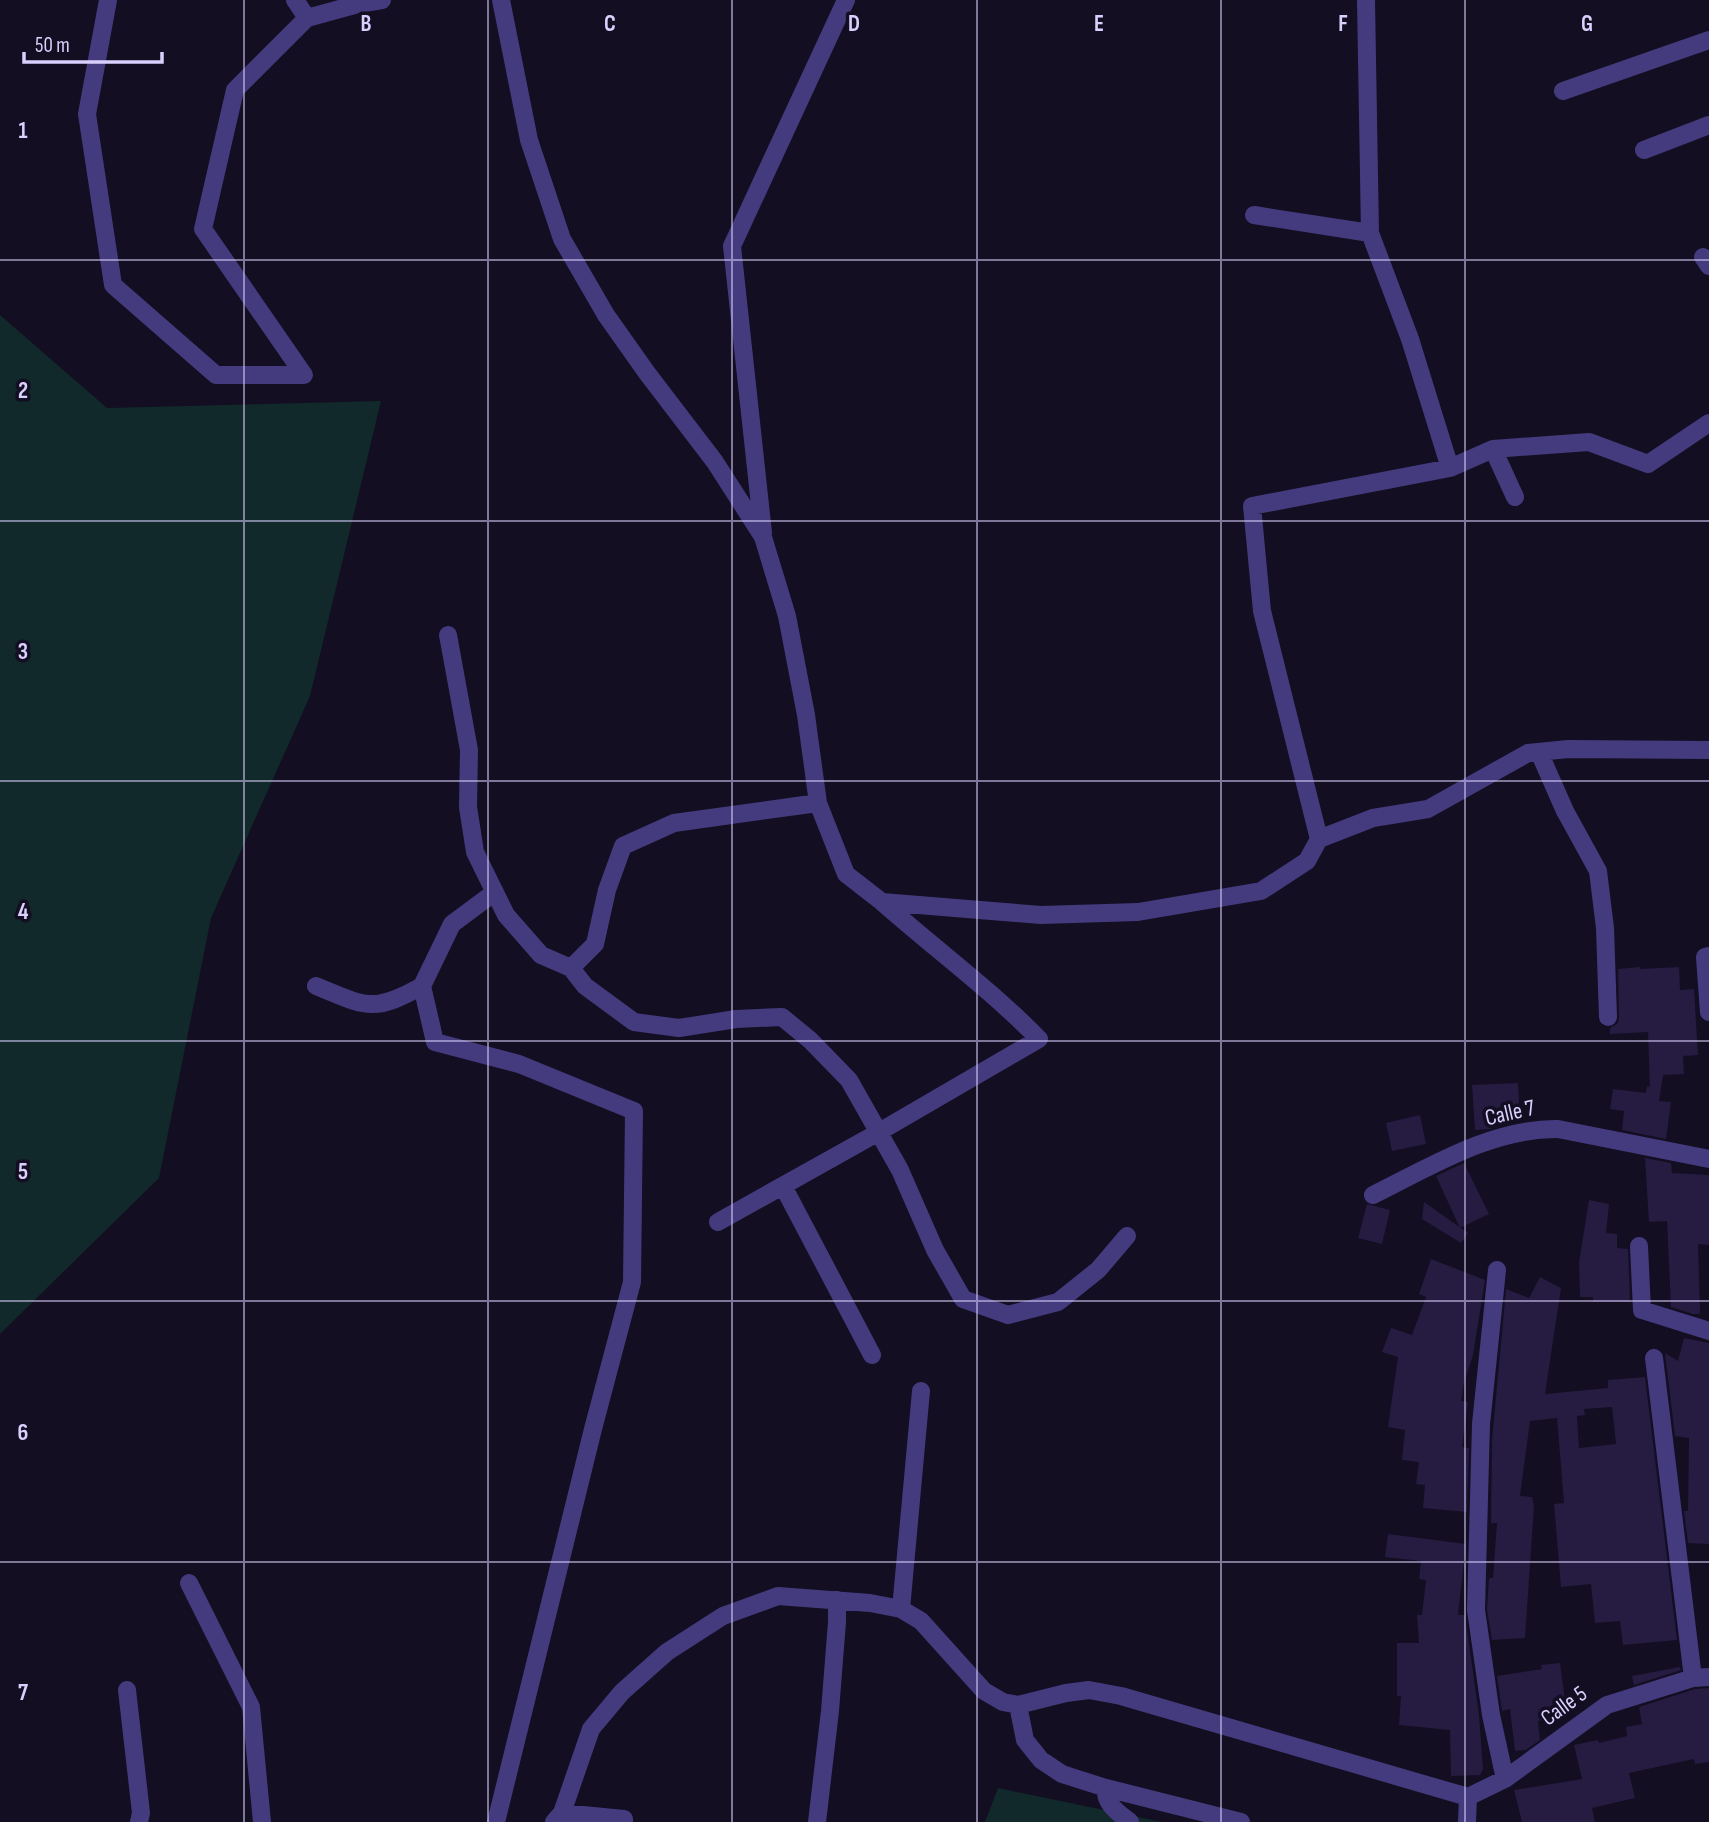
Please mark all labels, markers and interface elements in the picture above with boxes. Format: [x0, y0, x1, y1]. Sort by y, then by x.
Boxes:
text: B [361, 10, 372, 38]
text: C [604, 10, 616, 38]
text: D [848, 10, 860, 38]
text: E [1094, 10, 1104, 38]
text: F [1338, 10, 1348, 38]
text: G [1581, 10, 1593, 38]
scale bar [24, 21, 163, 65]
text: 50 m [35, 33, 70, 58]
text: 1 [18, 117, 28, 145]
text: 2 [18, 377, 28, 405]
text: 3 [18, 638, 28, 666]
text: 4 [18, 898, 29, 926]
street label: Calle 7 [1482, 1094, 1538, 1132]
text: 5 [18, 1158, 28, 1186]
text: 6 [18, 1419, 28, 1447]
text: 7 [18, 1679, 28, 1707]
street label: Calle 5 [1535, 1680, 1593, 1732]

